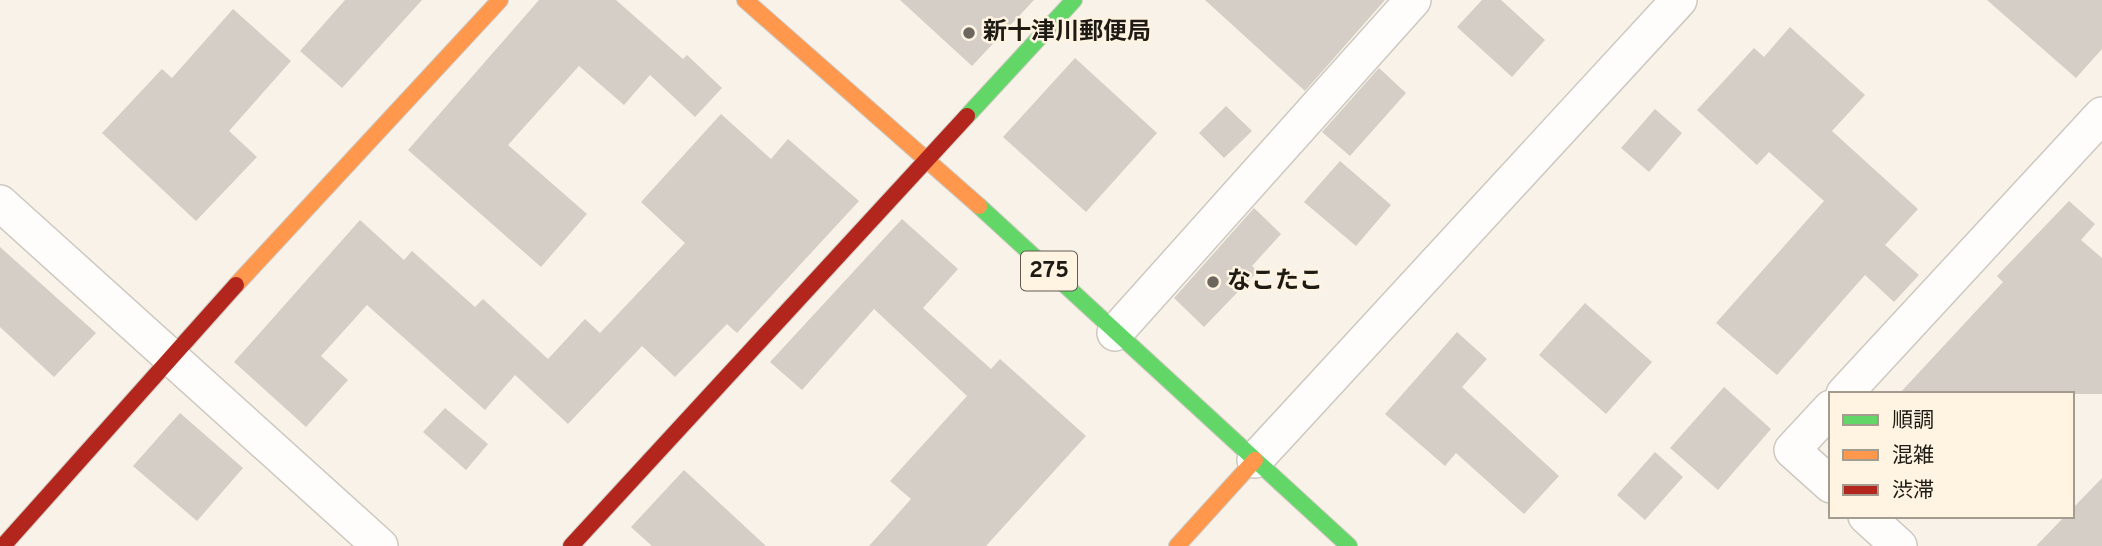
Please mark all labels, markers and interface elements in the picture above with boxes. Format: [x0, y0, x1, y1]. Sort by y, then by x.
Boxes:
place label: 新十津川郵便局 [983, 18, 1151, 48]
marker: 新十津川郵便局 [961, 25, 977, 41]
road number: 275 [1021, 252, 1077, 290]
place label: なこたこ [1227, 267, 1323, 297]
marker: なこたこ [1205, 274, 1221, 290]
legend [1829, 392, 2074, 518]
text: 順調 [1892, 408, 1934, 435]
text: 混雑 [1892, 443, 1934, 470]
text: 渋滞 [1892, 478, 1934, 505]

